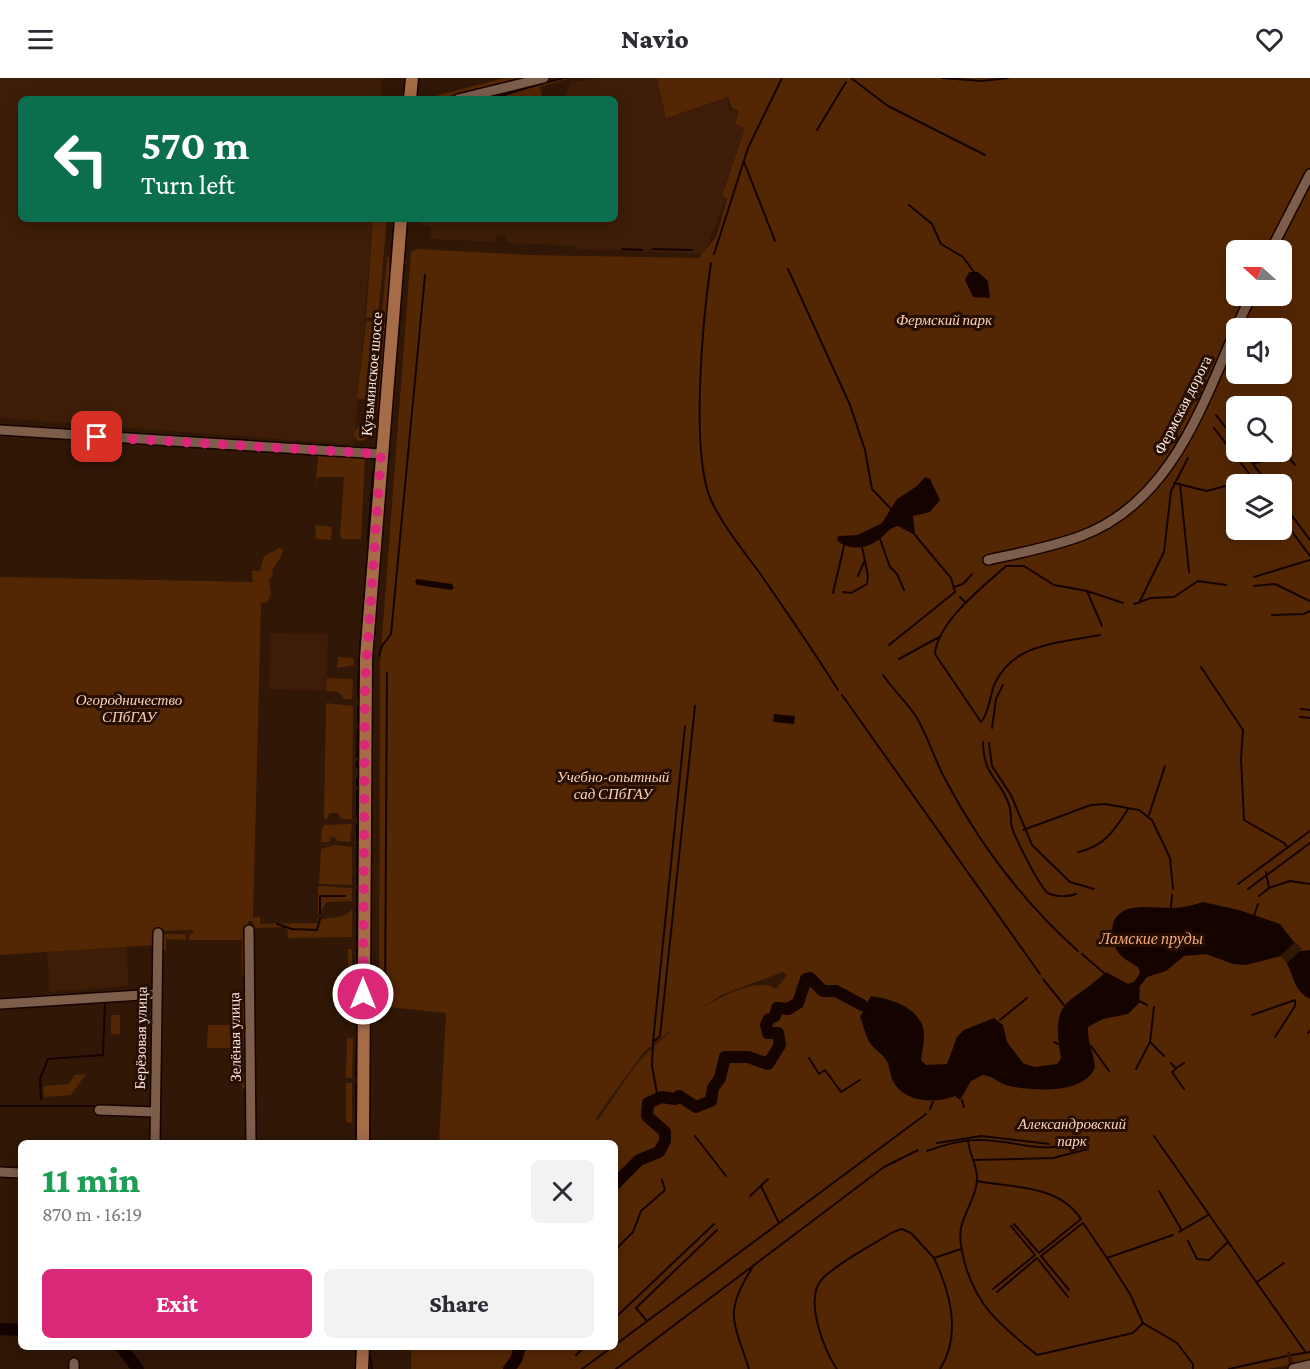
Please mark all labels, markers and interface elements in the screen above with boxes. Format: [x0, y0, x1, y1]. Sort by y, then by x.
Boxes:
icon: menu [24, 23, 57, 56]
icon: heart [1253, 23, 1286, 56]
text: Navio [621, 24, 689, 54]
icon: left [42, 120, 120, 198]
text: 570 m [141, 121, 249, 168]
text: Turn left [141, 170, 235, 200]
north arrow [1226, 240, 1292, 306]
map controls [1226, 240, 1292, 540]
street label: Кузьминское шоссе [359, 311, 385, 437]
park label: Фермский парк [896, 312, 993, 328]
button: sound [1226, 318, 1292, 384]
street label: Фермская дорога [1151, 353, 1215, 457]
button: search [1226, 396, 1292, 462]
pin [71, 411, 122, 462]
icon: arrive [80, 420, 113, 453]
button: layers [1226, 474, 1292, 540]
park label: Огородничество СПбГАУ [76, 692, 183, 725]
park label: Учебно-опытный сад СПбГАУ [557, 769, 670, 802]
water label: Ламские пруды [1098, 930, 1203, 948]
position arrow [331, 962, 395, 1026]
street label: Берёзовая улица [132, 986, 150, 1090]
street label: Зелёная улица [226, 992, 244, 1082]
park label: Александровский парк [1017, 1116, 1126, 1149]
text: 11 min [42, 1160, 140, 1200]
button: close [531, 1160, 594, 1223]
text: 870 m · 16:19 [42, 1203, 142, 1225]
button: Exit [42, 1269, 312, 1338]
button: Share [324, 1269, 594, 1338]

